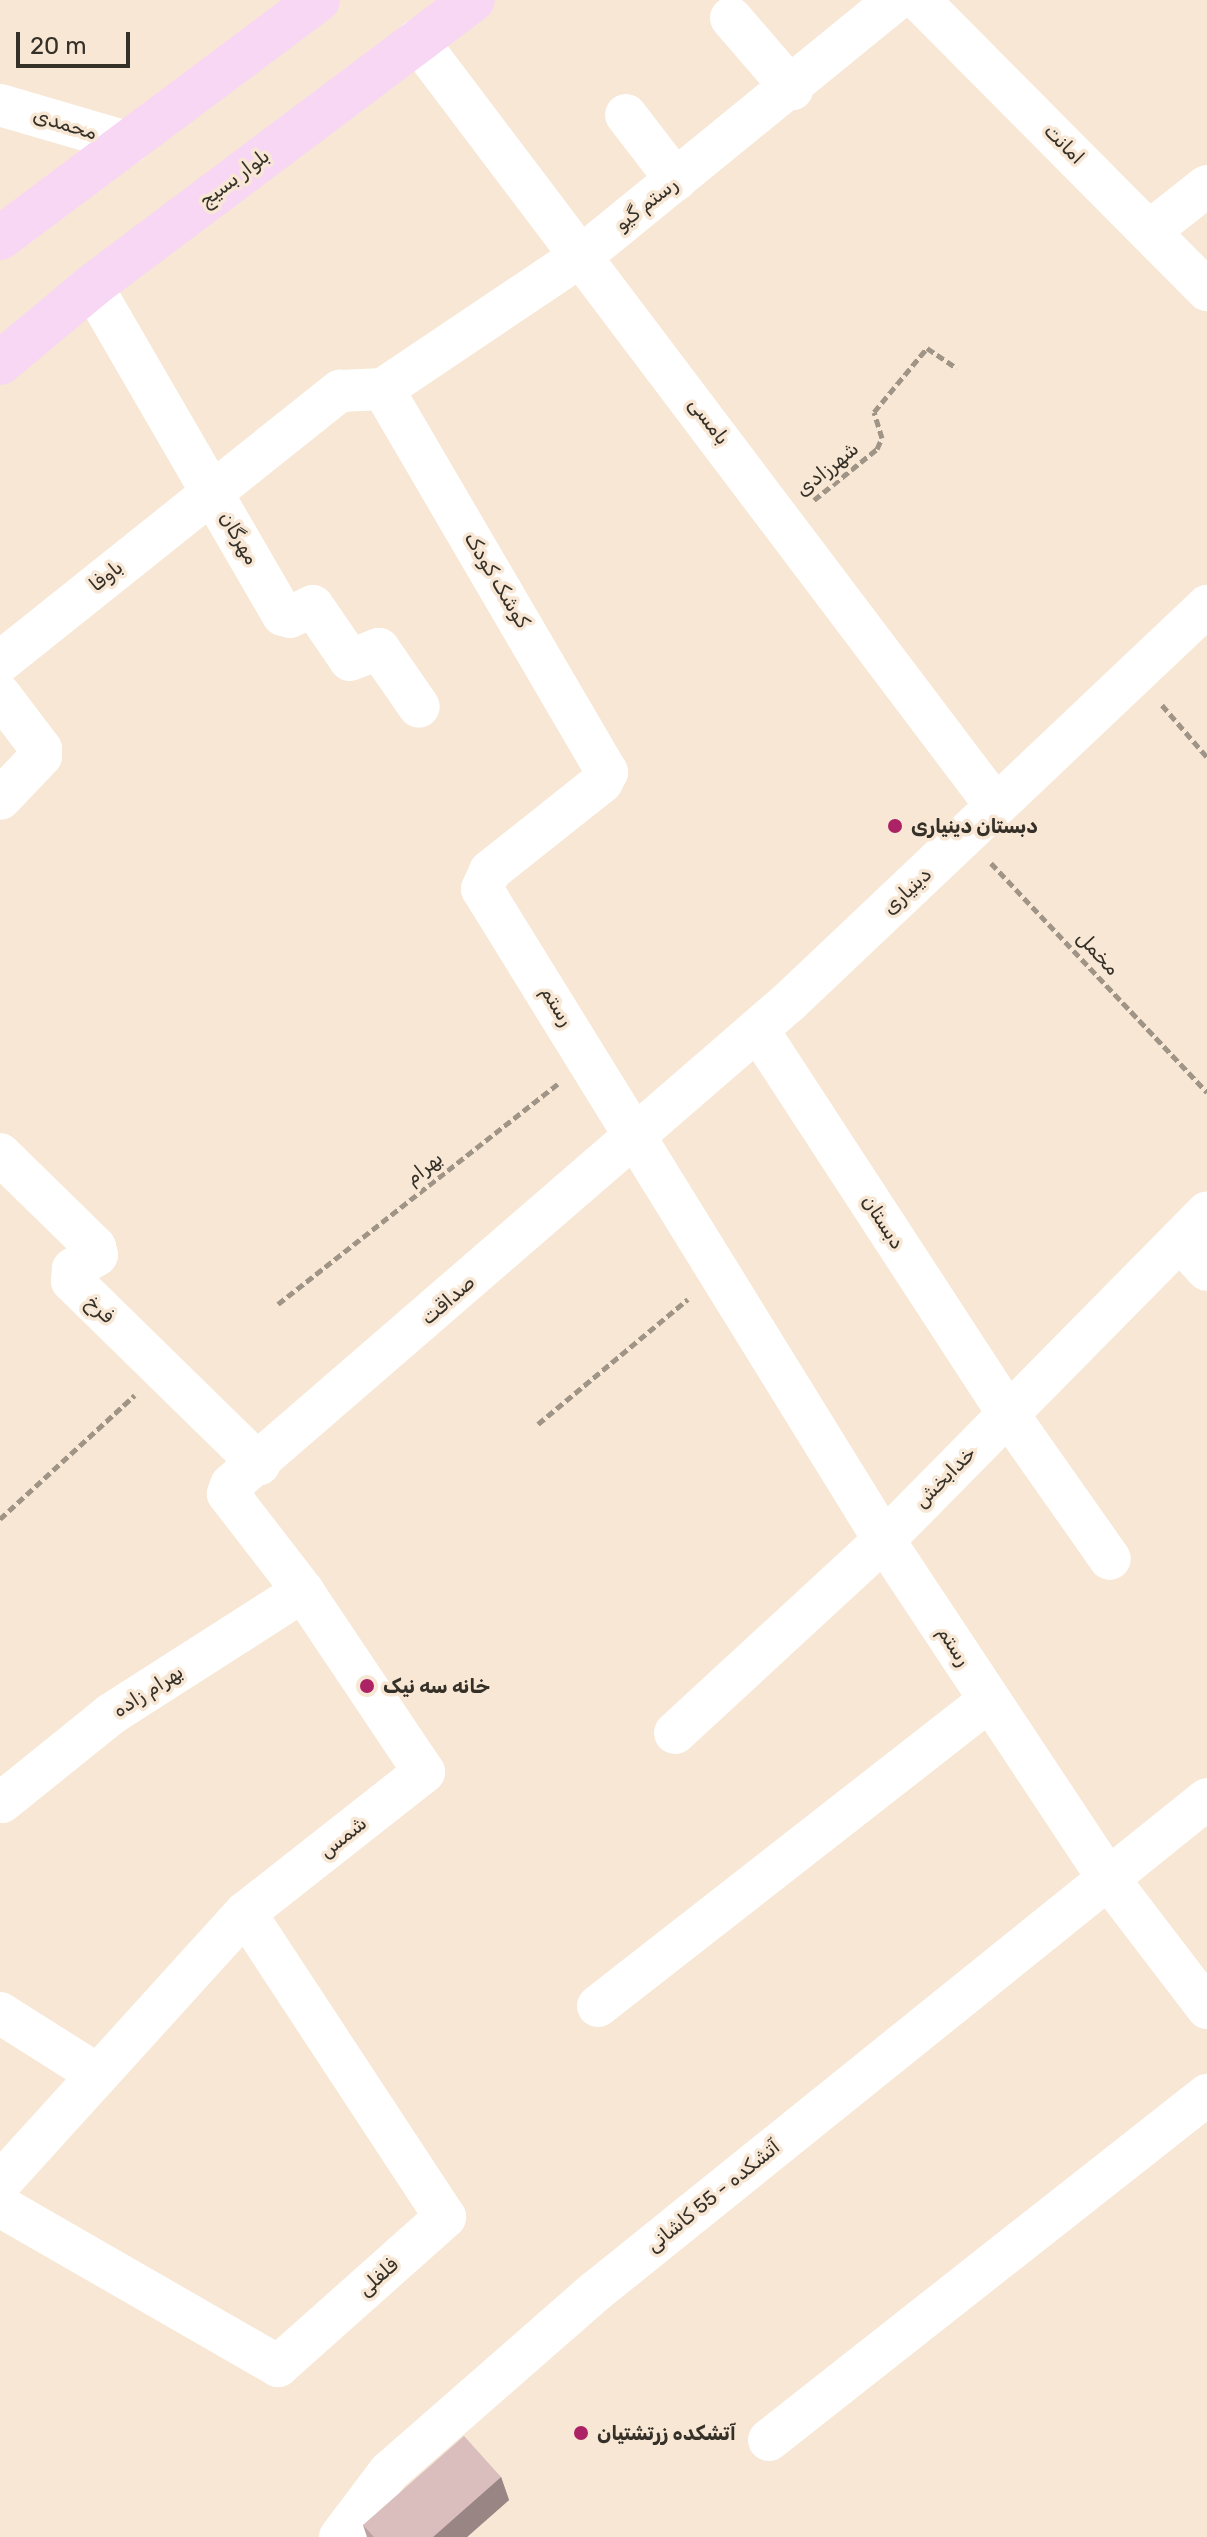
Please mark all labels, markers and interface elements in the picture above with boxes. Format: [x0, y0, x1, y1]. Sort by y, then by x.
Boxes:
scale bar [20, 16, 134, 66]
text: 20 m [30, 32, 87, 60]
street label: محمدی [30, 103, 100, 145]
street label: امانت [1039, 119, 1089, 169]
street label: بلوار بسیج [194, 144, 274, 212]
street label: رستم گیو [610, 172, 682, 236]
street label: بامسی [683, 393, 735, 449]
street label: شهرزادی [791, 436, 863, 502]
street label: مهرگان [214, 507, 264, 569]
street label: کوشک کودک [459, 528, 535, 632]
street label: باوفا [84, 555, 128, 597]
place label: دبستان دینیاری [911, 814, 1038, 838]
marker: دبستان دینیاری [886, 817, 904, 835]
street label: دینیاری [878, 862, 936, 920]
street label: مخمل [1071, 926, 1125, 980]
street label: رستم [536, 982, 578, 1030]
street label: بهرام [401, 1146, 447, 1190]
street label: دبستان [857, 1190, 909, 1254]
street label: صداقت [416, 1270, 480, 1330]
street label: فرخ [81, 1290, 119, 1328]
street label: خدابخش [909, 1441, 981, 1513]
street label: رستم [932, 1622, 976, 1670]
street label: بهرام زاده [108, 1660, 188, 1722]
place label: خانه سه نیک [383, 1674, 490, 1698]
marker: خانه سه نیک [358, 1677, 376, 1695]
street label: شمس [314, 1811, 372, 1863]
street label: آتشکده - 55 کاشانی [641, 2135, 785, 2257]
street label: فلفلی [353, 2253, 403, 2301]
place label: آتشکده زرتشتیان [597, 2421, 736, 2445]
marker: آتشکده زرتشتیان [572, 2424, 590, 2442]

